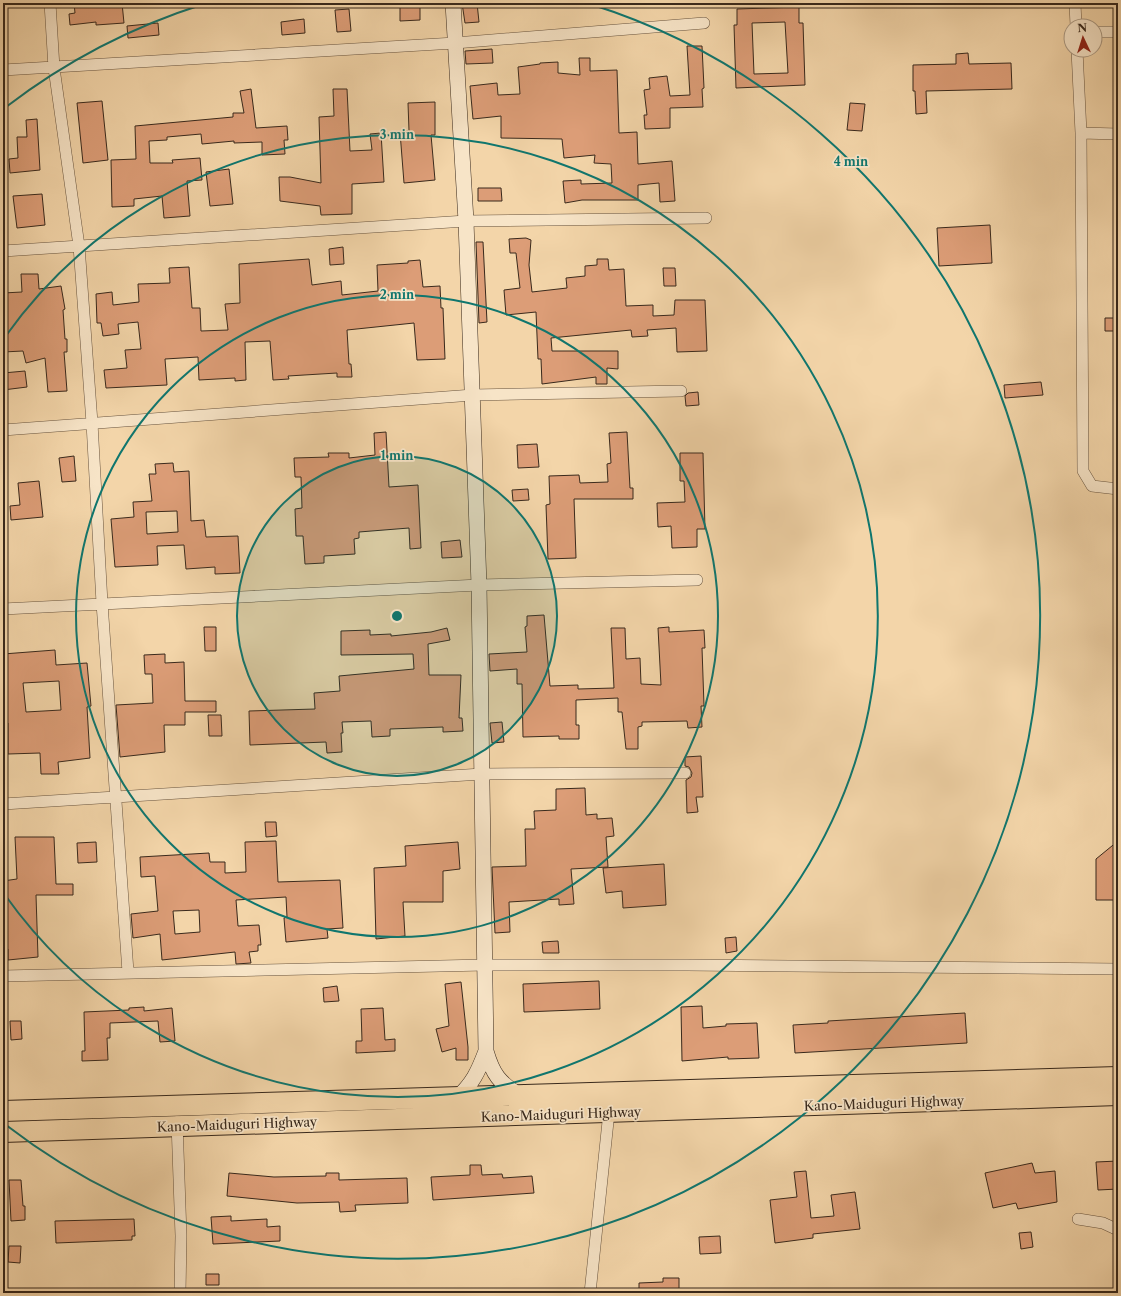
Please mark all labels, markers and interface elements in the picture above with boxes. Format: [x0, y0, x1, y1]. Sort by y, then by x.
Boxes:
north arrow [1063, 18, 1103, 58]
text: N [1077, 21, 1088, 35]
text: 3 min [380, 127, 415, 142]
text: 4 min [834, 154, 869, 169]
text: 2 min [380, 287, 415, 302]
text: 1 min [381, 448, 414, 463]
centre of rings [390, 609, 404, 623]
street label: Kano-Maiduguri Highway [804, 1092, 965, 1114]
street label: Kano-Maiduguri Highway [481, 1103, 642, 1125]
street label: Kano-Maiduguri Highway [157, 1113, 318, 1135]

